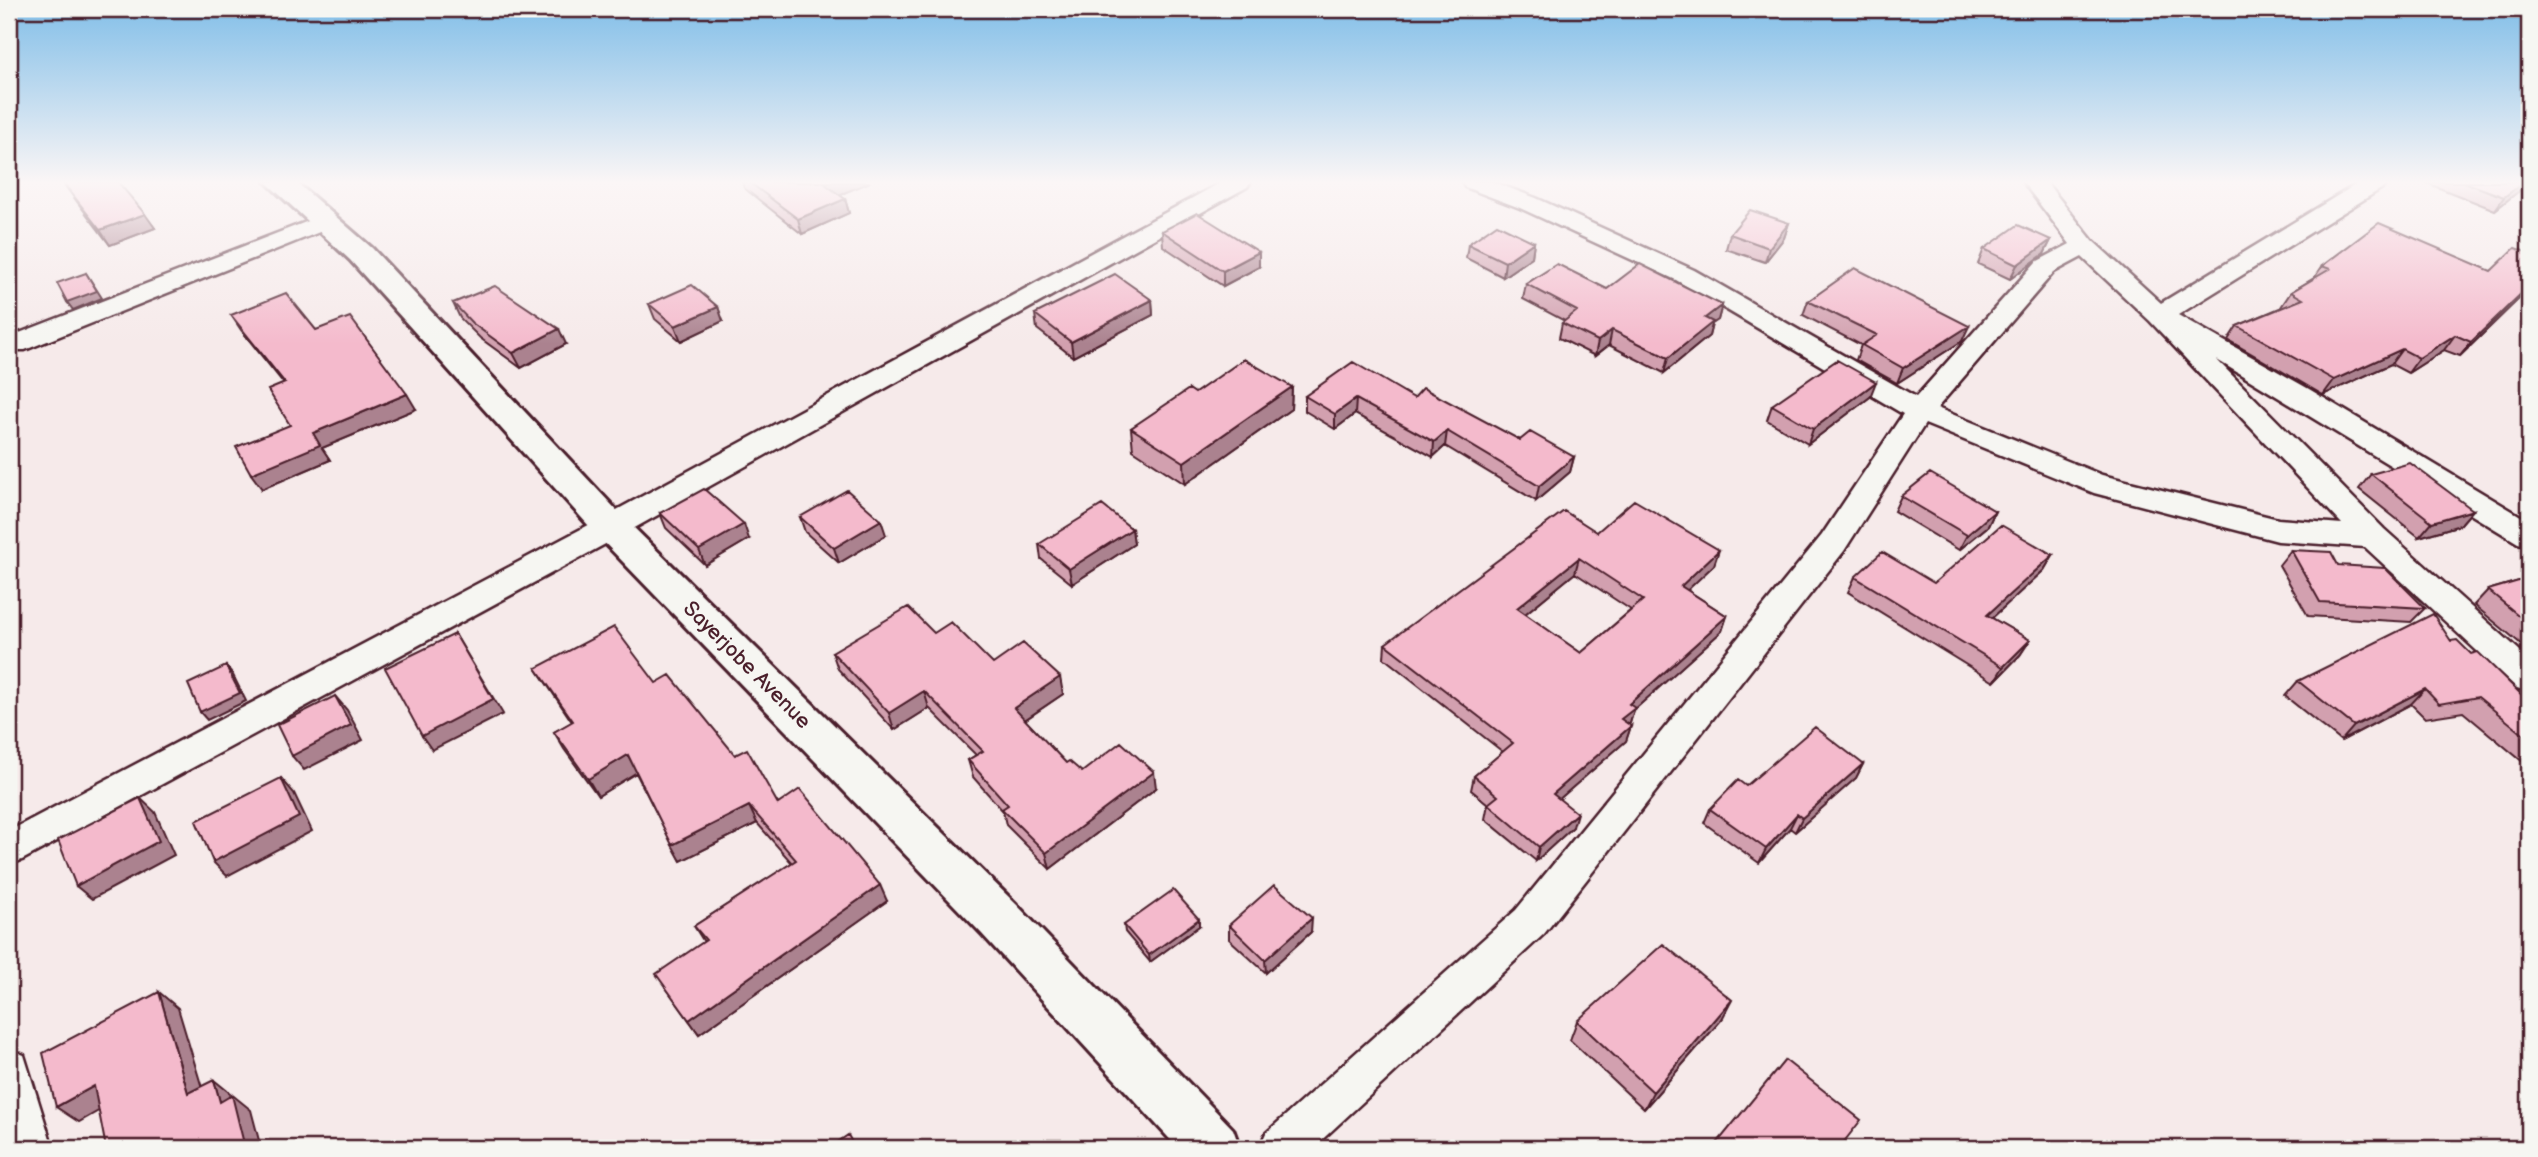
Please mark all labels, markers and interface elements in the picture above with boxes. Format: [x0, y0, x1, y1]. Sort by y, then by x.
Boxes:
street label: Sayerjobe Avenue [678, 596, 816, 734]

